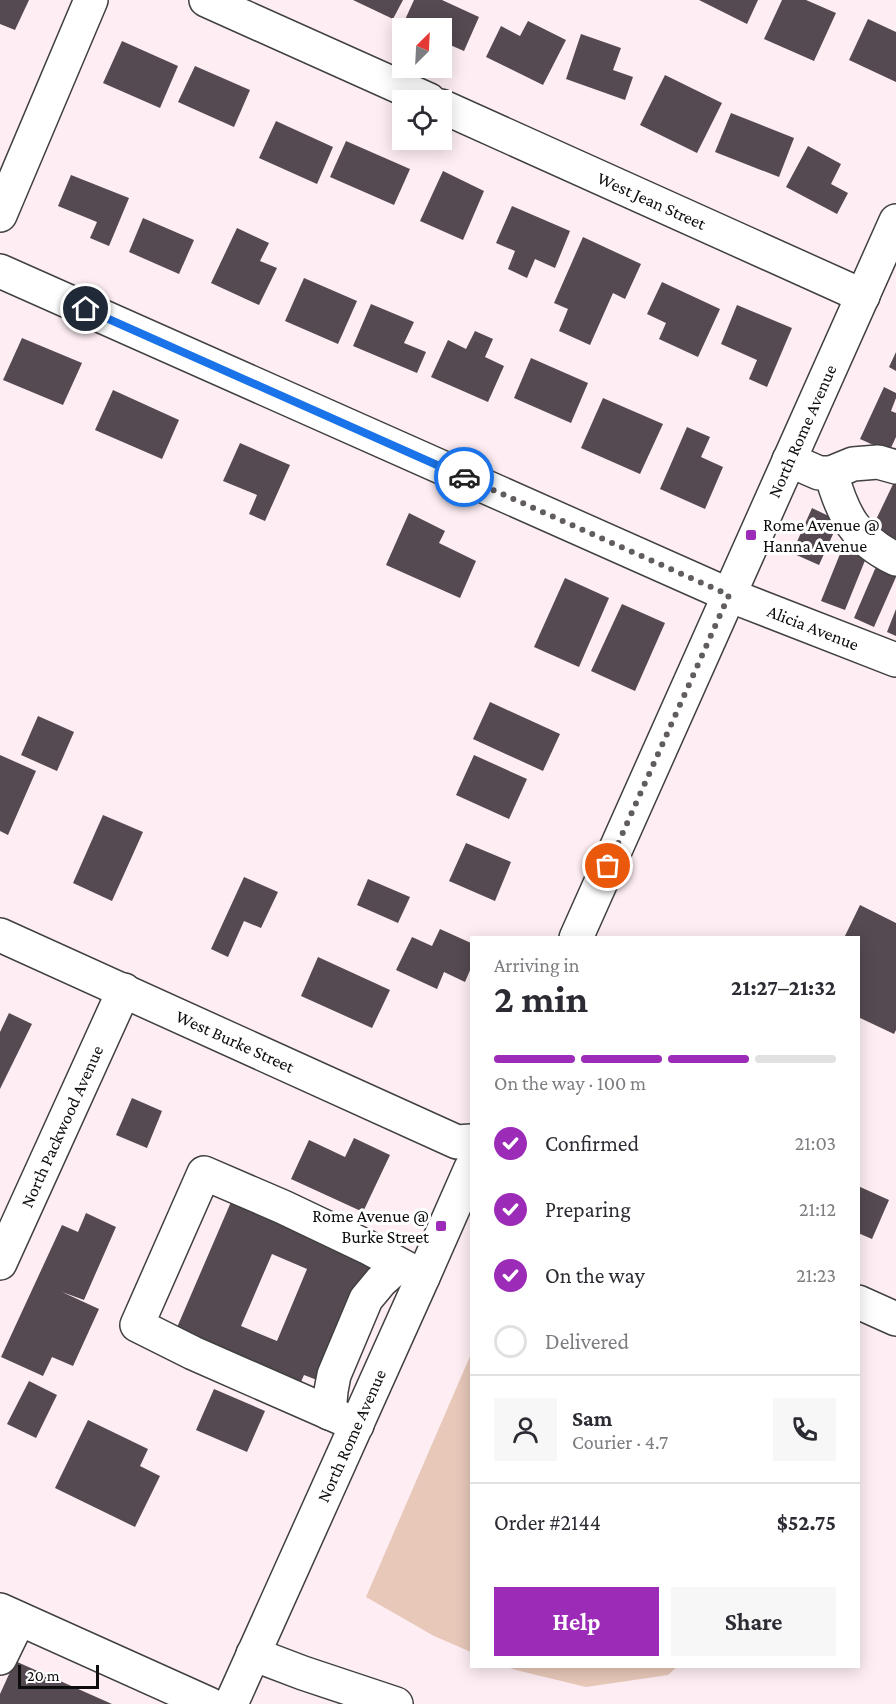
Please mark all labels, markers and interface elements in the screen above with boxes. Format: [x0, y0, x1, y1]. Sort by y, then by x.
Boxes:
north arrow [392, 18, 452, 78]
map controls [392, 18, 452, 150]
button: locate [392, 90, 452, 150]
street label: West Jean Street [594, 168, 710, 234]
pin [60, 283, 111, 334]
icon: home [69, 292, 102, 325]
street label: North Rome Avenue [764, 361, 841, 501]
courier [434, 447, 494, 507]
icon: car [448, 461, 481, 494]
place label: Rome Avenue @ Hanna Avenue [763, 515, 880, 556]
marker: Rome Avenue @ Hanna Avenue [744, 528, 758, 542]
street label: Alicia Avenue [764, 601, 862, 655]
pin [582, 840, 633, 891]
icon: bag [591, 849, 624, 882]
text: Arriving in [494, 954, 579, 976]
text: 21:27–21:32 [731, 975, 836, 1000]
text: 2 min [494, 977, 588, 1020]
street label: West Burke Street [173, 1006, 298, 1077]
street label: North Packwood Avenue [17, 1042, 108, 1211]
text: On the way · 100 m [494, 1072, 646, 1094]
icon: check [494, 1127, 527, 1160]
text: Confirmed [545, 1131, 639, 1156]
text: 21:03 [795, 1132, 836, 1154]
icon: check [494, 1193, 527, 1226]
text: Preparing [545, 1197, 631, 1222]
text: 21:12 [799, 1198, 836, 1220]
place label: Rome Avenue @ Burke Street [312, 1206, 430, 1247]
marker: Rome Avenue @ Burke Street [434, 1219, 448, 1233]
icon: check [494, 1259, 527, 1292]
text: On the way [545, 1263, 645, 1288]
text: 21:23 [796, 1264, 836, 1286]
text: Delivered [545, 1329, 629, 1354]
street label: North Rome Avenue [313, 1366, 390, 1505]
button: person [494, 1398, 557, 1461]
button: phone [773, 1398, 836, 1461]
text: Sam [572, 1406, 612, 1431]
text: Courier · 4.7 [572, 1431, 668, 1453]
text: Order #2144 [494, 1510, 601, 1535]
text: $52.75 [777, 1510, 836, 1535]
button: Help [494, 1587, 659, 1656]
button: Share [671, 1587, 836, 1656]
scale bar [18, 1662, 99, 1690]
text: 20 m [27, 1667, 60, 1684]

